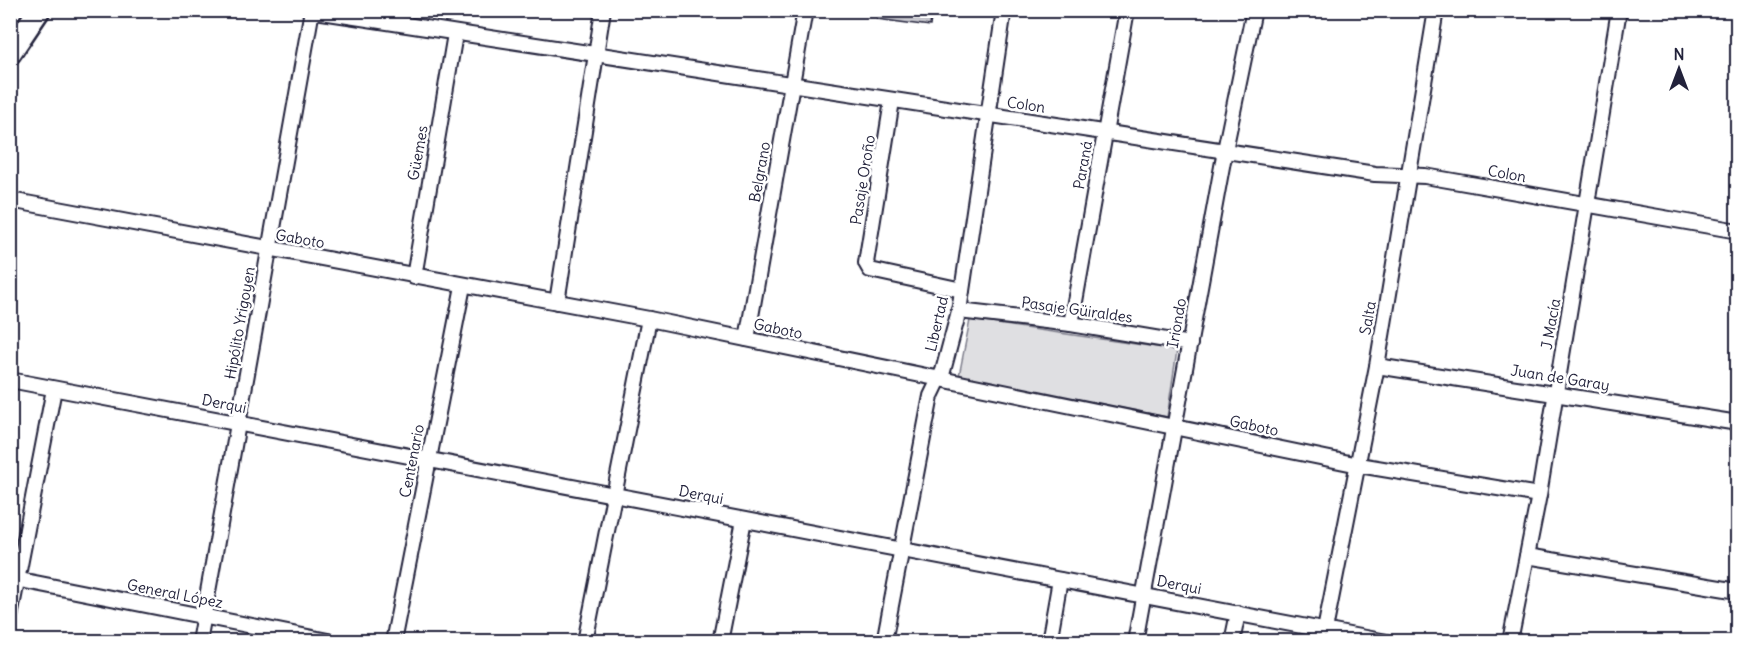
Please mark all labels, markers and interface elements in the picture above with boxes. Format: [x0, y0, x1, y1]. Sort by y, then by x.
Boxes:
north arrow [1649, 39, 1709, 99]
text: N [1673, 44, 1685, 64]
street label: Colon [1006, 92, 1047, 117]
street label: Güemes [403, 124, 432, 182]
street label: Pasaje Oroño [846, 134, 879, 226]
street label: Paraná [1069, 139, 1096, 191]
street label: Belgrano [745, 140, 774, 204]
street label: Colon [1486, 161, 1528, 186]
street label: Gaboto [274, 225, 326, 252]
street label: Hipólito Yrigoyen [220, 265, 259, 381]
street label: Pasaje Güiraldes [1020, 292, 1134, 327]
street label: Libertad [921, 294, 952, 353]
street label: J Macía [1537, 296, 1564, 351]
street label: Iriondo [1163, 297, 1190, 349]
street label: Salta [1355, 299, 1380, 336]
street label: Gaboto [752, 314, 804, 343]
street label: Juan de Garay [1509, 360, 1611, 395]
street label: Derqui [200, 390, 248, 417]
street label: Gaboto [1228, 411, 1280, 440]
street label: Centenario [395, 423, 428, 499]
street label: Derqui [677, 481, 725, 508]
street label: Derqui [1155, 571, 1203, 598]
street label: General López [125, 575, 225, 612]

